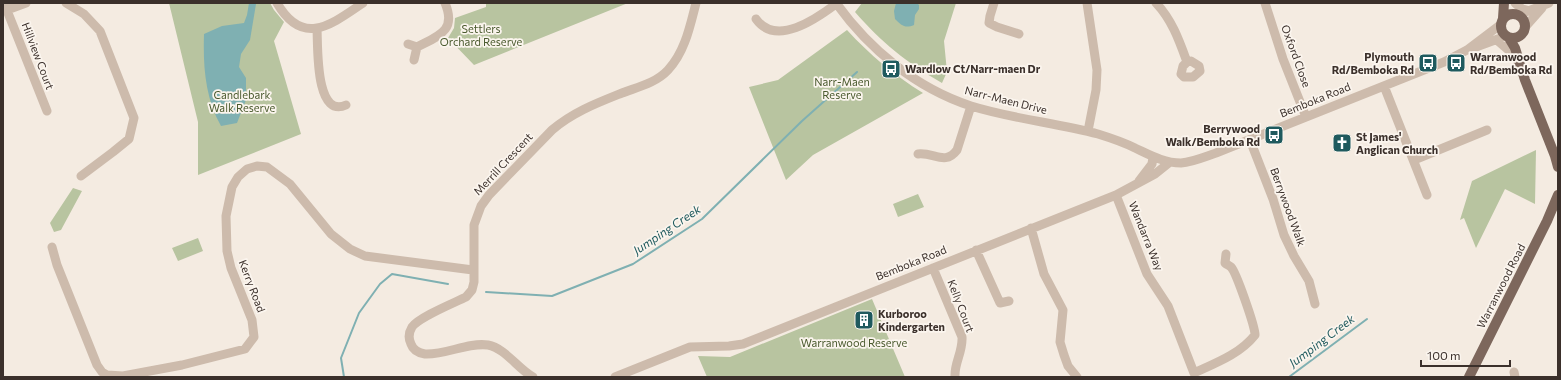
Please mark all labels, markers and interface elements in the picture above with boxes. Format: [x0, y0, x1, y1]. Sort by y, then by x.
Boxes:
street label: Hillview Court [20, 20, 57, 92]
park label: Settlers Orchard Reserve [440, 22, 523, 48]
street label: Oxford Close [1279, 23, 1314, 89]
place label: Plymouth Rd/Bemboka Rd [1332, 50, 1414, 76]
place label: Warranwood Rd/Bemboka Rd [1470, 50, 1552, 76]
bus stop icon: Plymouth Rd/Bemboka Rd [1417, 52, 1439, 74]
bus stop icon: Warranwood Rd/Bemboka Rd [1445, 52, 1467, 74]
bus stop icon: Wardlow Ct/Narr-maen Dr [880, 58, 902, 80]
place label: Wardlow Ct/Narr-maen Dr [905, 62, 1041, 75]
park label: Narr-Maen Reserve [814, 75, 870, 101]
street label: Bemboka Road [1278, 79, 1352, 120]
street label: Narr-Maen Drive [964, 83, 1049, 116]
park label: Candlebark Walk Reserve [209, 88, 275, 114]
place label: Berrywood Walk/Bemboka Rd [1165, 122, 1260, 148]
bus stop icon: Berrywood Walk/Bemboka Rd [1263, 124, 1285, 146]
street label: Merrill Crescent [471, 130, 535, 197]
place label: St James' Anglican Church [1356, 130, 1438, 156]
church icon: St James' Anglican Church [1331, 132, 1353, 154]
street label: Berrywood Walk [1268, 166, 1309, 248]
street label: Wandarra Way [1127, 199, 1166, 273]
water label: Jumping Creek [629, 201, 704, 258]
street label: Warranwood Road [1474, 241, 1527, 330]
street label: Bemboka Road [874, 242, 948, 283]
street label: Kerry Road [237, 258, 268, 314]
street label: Kelly Court [945, 278, 978, 334]
place label: Kurboroo Kindergarten [878, 307, 945, 333]
building icon: Kurboroo Kindergarten [853, 309, 875, 331]
water label: Jumping Creek [1285, 311, 1358, 371]
park label: Warranwood Reserve [801, 336, 907, 349]
scale bar [1421, 342, 1510, 368]
text: 100 m [1427, 348, 1461, 362]

